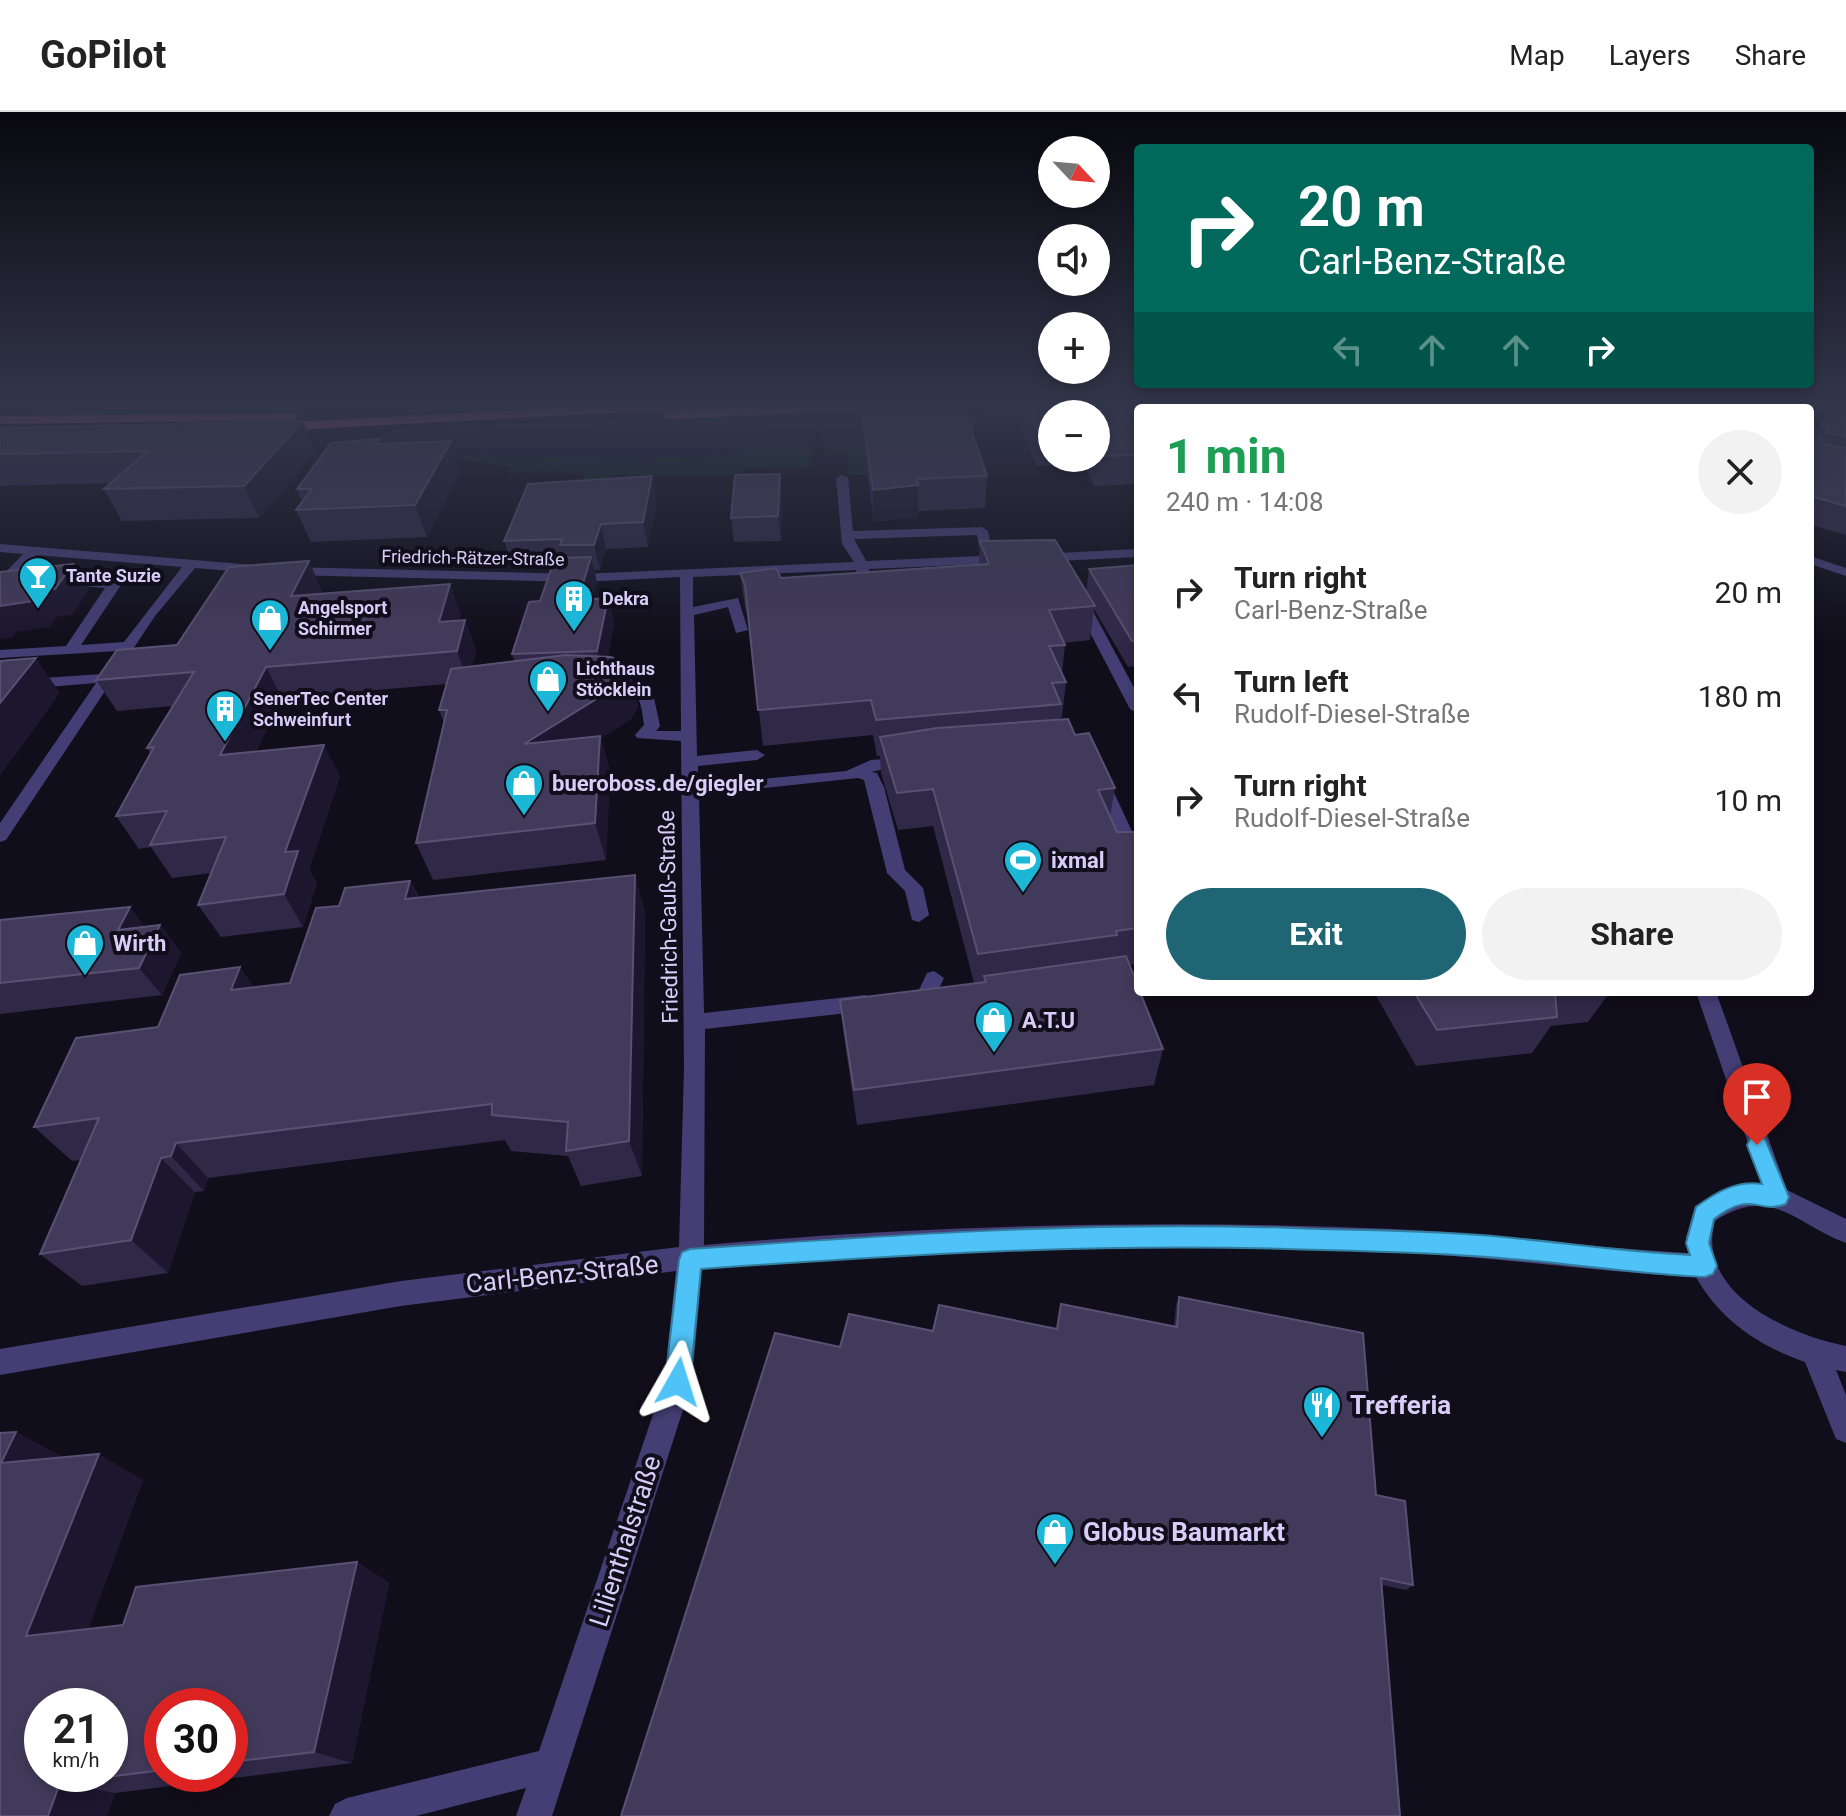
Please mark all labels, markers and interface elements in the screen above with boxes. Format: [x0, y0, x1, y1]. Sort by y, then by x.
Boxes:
text: GoPilot [40, 33, 166, 77]
text: Map [1509, 39, 1565, 72]
text: Layers [1609, 39, 1691, 72]
text: Share [1735, 39, 1806, 72]
north arrow [1038, 136, 1110, 208]
map controls [1038, 136, 1110, 472]
text: 20 m [1298, 174, 1425, 240]
icon: right [1166, 176, 1270, 280]
button: sound [1038, 224, 1110, 296]
text: Carl-Benz-Straße [1298, 241, 1566, 283]
button: + [1038, 312, 1110, 384]
icon: left [1326, 328, 1370, 372]
icon: ahead [1410, 328, 1454, 372]
icon: ahead [1494, 328, 1538, 372]
icon: right [1578, 328, 1622, 372]
button: − [1038, 400, 1110, 472]
text: 1 min [1166, 428, 1287, 485]
button: close [1698, 430, 1782, 514]
text: 240 m · 14:08 [1166, 487, 1324, 517]
street label: Friedrich-Rätzer-Straße [381, 545, 565, 570]
bar icon: Tante Suzie [17, 555, 59, 610]
text: Turn right [1234, 560, 1367, 595]
place label: Tante Suzie [66, 565, 161, 586]
icon: right [1166, 570, 1210, 614]
text: 20 m [1715, 575, 1782, 610]
building icon: Dekra [553, 578, 595, 633]
place label: Dekra [602, 588, 649, 609]
text: Carl-Benz-Straße [1234, 595, 1427, 625]
shop icon: Angelsport Schirmer [249, 597, 291, 652]
place label: Angelsport Schirmer [298, 597, 387, 639]
shop icon: Lichthaus Stöcklein [527, 658, 569, 713]
place label: Lichthaus Stöcklein [576, 658, 655, 700]
text: Turn left [1234, 664, 1349, 699]
icon: left [1166, 674, 1210, 718]
text: 180 m [1698, 679, 1782, 714]
building icon: SenerTec Center Schweinfurt [204, 688, 246, 743]
place label: SenerTec Center Schweinfurt [253, 688, 389, 730]
text: Rudolf-Diesel-Straße [1234, 699, 1470, 729]
shop icon: bueroboss.de/giegler [503, 762, 545, 817]
text: Turn right [1234, 768, 1367, 803]
place label: bueroboss.de/giegler [552, 771, 764, 796]
icon: right [1166, 778, 1210, 822]
text: 10 m [1715, 783, 1782, 818]
text: Rudolf-Diesel-Straße [1234, 803, 1470, 833]
street label: Friedrich-Gauß-Straße [654, 810, 683, 1024]
sports icon: ixmal [1002, 839, 1044, 894]
place label: ixmal [1051, 848, 1105, 873]
button: Exit [1166, 888, 1466, 980]
button: Share [1482, 888, 1782, 980]
shop icon: Wirth [64, 922, 106, 977]
place label: Wirth [113, 931, 166, 956]
shop icon: A.T.U [973, 999, 1015, 1054]
place label: A.T.U [1022, 1008, 1075, 1033]
pin [1723, 1063, 1791, 1145]
icon: arrive [1735, 1075, 1779, 1119]
street label: Carl-Benz-Straße [464, 1249, 660, 1299]
position arrow [636, 1340, 720, 1424]
restaurant icon: Trefferia [1301, 1384, 1343, 1439]
place label: Trefferia [1350, 1390, 1451, 1420]
street label: Lilienthalstraße [583, 1452, 667, 1630]
shop icon: Globus Baumarkt [1034, 1511, 1076, 1566]
place label: Globus Baumarkt [1083, 1517, 1285, 1547]
speed limit sign: 30 [144, 1688, 248, 1792]
text: 21 [53, 1706, 99, 1753]
text: km/h [53, 1748, 99, 1772]

